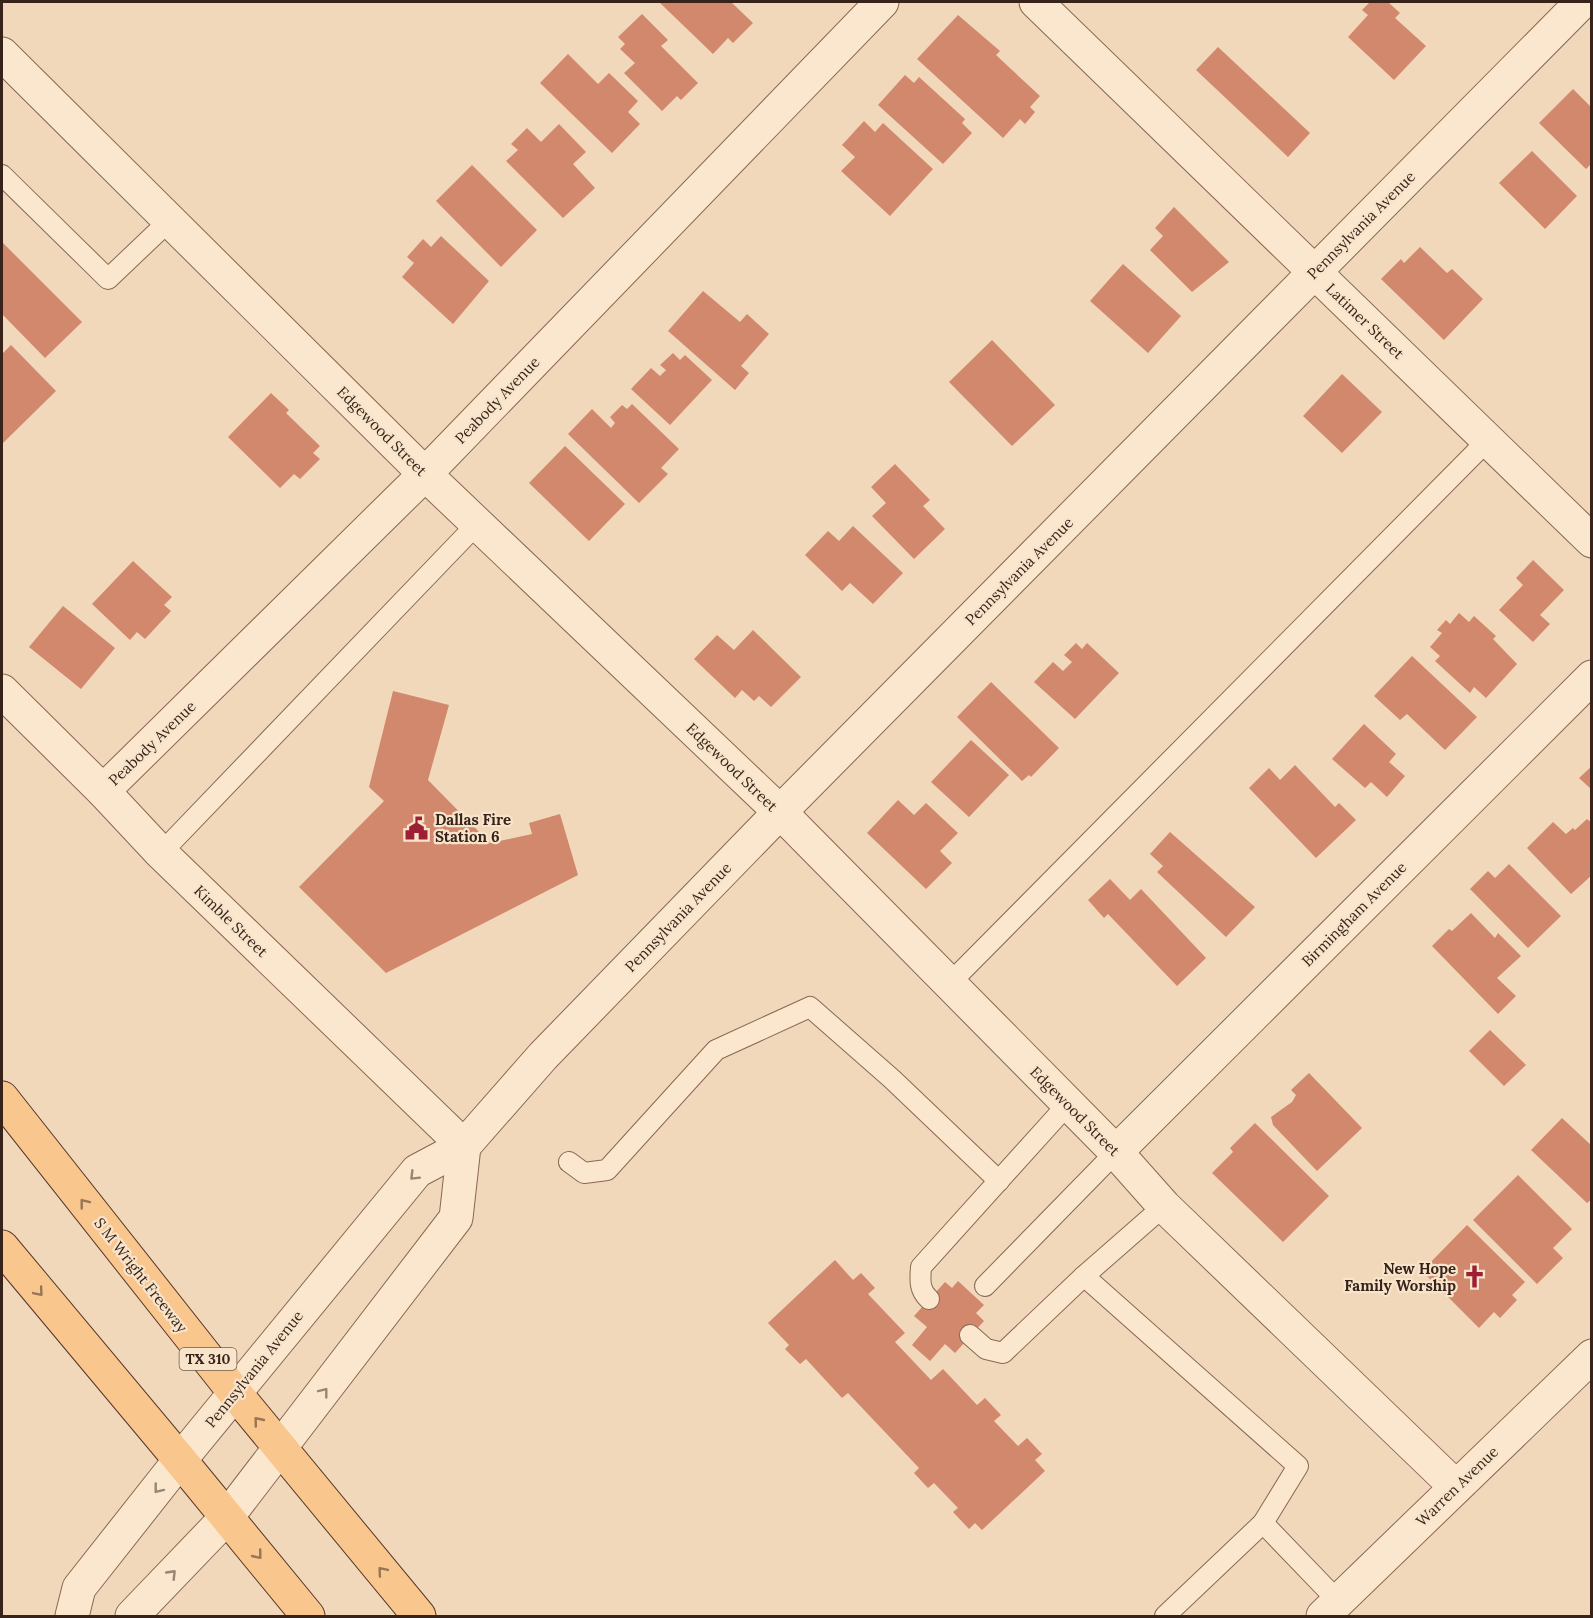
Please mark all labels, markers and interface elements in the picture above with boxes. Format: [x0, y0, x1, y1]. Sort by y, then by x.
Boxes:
street label: Pennsylvania Avenue [1303, 167, 1419, 283]
street label: Latimer Street [1322, 279, 1408, 363]
street label: Peabody Avenue [451, 352, 543, 448]
street label: Edgewood Street [333, 382, 431, 480]
street label: Pennsylvania Avenue [961, 513, 1077, 629]
street label: Peabody Avenue [104, 697, 200, 789]
street label: Edgewood Street [682, 719, 782, 815]
place label: Dallas Fire Station 6 [435, 810, 511, 846]
public building icon: Dallas Fire Station 6 [404, 815, 430, 841]
street label: Pennsylvania Avenue [621, 858, 735, 976]
street label: Birmingham Avenue [1298, 858, 1410, 970]
street label: Kimble Street [190, 881, 272, 961]
street label: Edgewood Street [1026, 1062, 1124, 1160]
one-way arrow [410, 1169, 421, 1180]
one-way arrow [81, 1199, 92, 1210]
street label: S M Wright Freeway [90, 1214, 192, 1336]
place label: New Hope Family Worship [1344, 1259, 1456, 1295]
church icon: New Hope Family Worship [1461, 1264, 1487, 1290]
one-way arrow [32, 1285, 43, 1296]
street label: Pennsylvania Avenue [201, 1307, 307, 1431]
road number: TX 310 [180, 1348, 236, 1370]
one-way arrow [316, 1388, 327, 1399]
one-way arrow [255, 1417, 266, 1428]
street label: Warren Avenue [1412, 1442, 1502, 1530]
one-way arrow [154, 1482, 165, 1493]
one-way arrow [251, 1548, 262, 1559]
one-way arrow [379, 1567, 390, 1578]
one-way arrow [165, 1571, 176, 1581]

